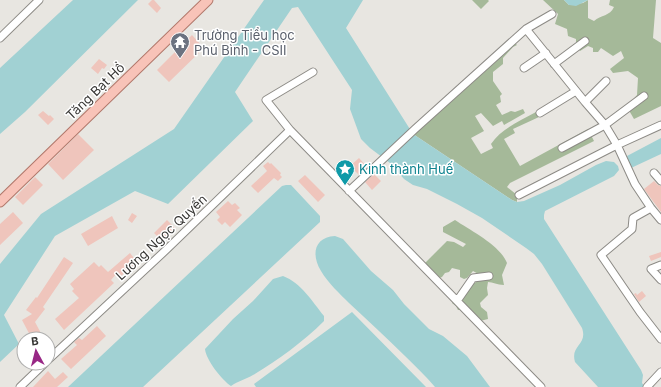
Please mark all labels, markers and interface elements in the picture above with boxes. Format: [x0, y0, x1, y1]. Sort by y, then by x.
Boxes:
place label: Trường Tiểu học Phú Bình - CSII [194, 27, 295, 58]
temple icon: Trường Tiểu học Phú Bình - CSII [169, 31, 191, 59]
street label: Tăng Bạt Hổ [62, 59, 128, 123]
place icon: Kinh thành Huế [334, 158, 356, 186]
place label: Kinh thành Huế [359, 161, 453, 177]
street label: Lương Ngọc Quyến [112, 191, 210, 283]
north arrow [16, 331, 56, 371]
text: B [30, 334, 39, 348]

